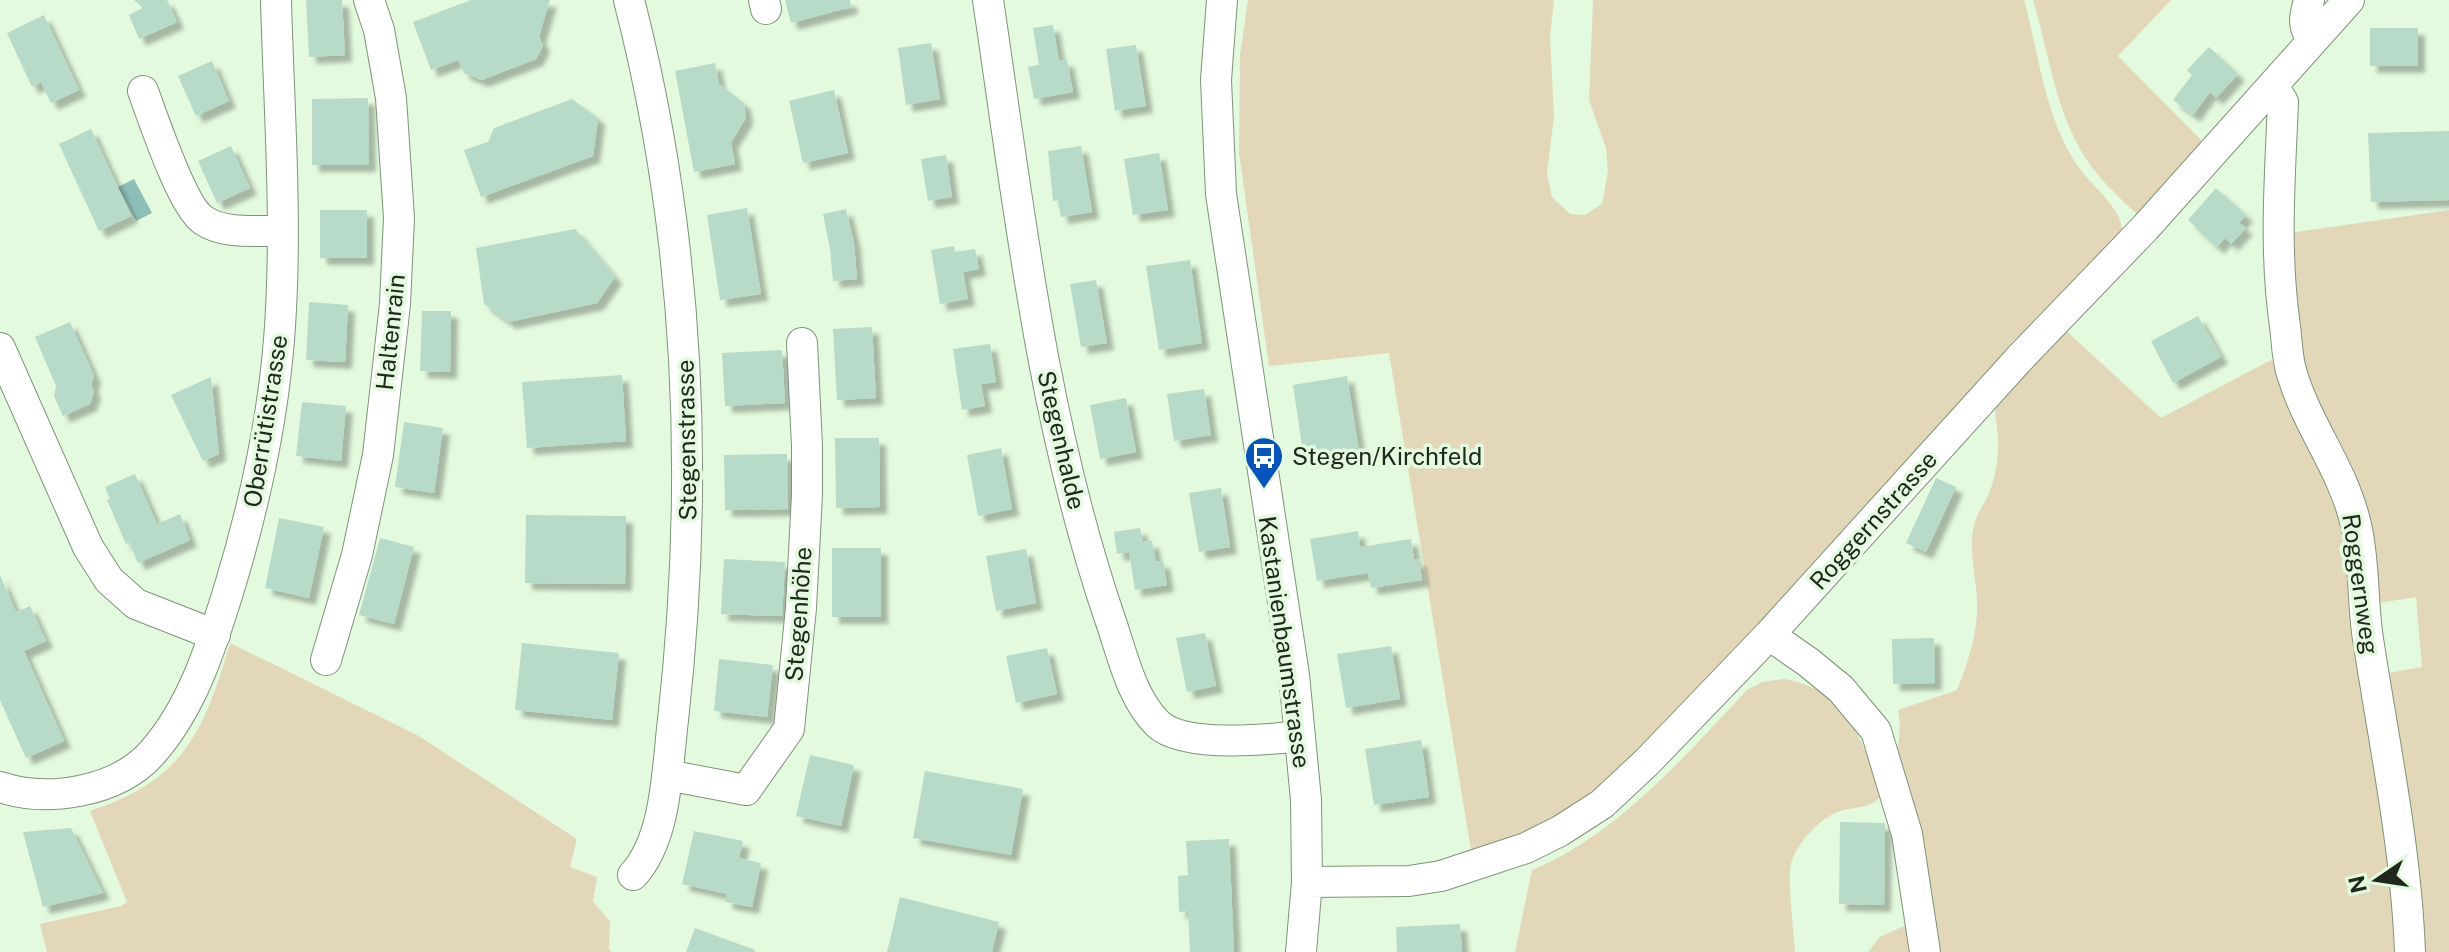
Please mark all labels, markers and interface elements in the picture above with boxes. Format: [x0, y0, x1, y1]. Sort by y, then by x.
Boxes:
street label: Haltenrain [370, 273, 410, 391]
street label: Oberrütistrasse [238, 333, 292, 509]
street label: Stegenstrasse [671, 359, 701, 521]
street label: Stegenhalde [1032, 368, 1092, 512]
bus stop icon: Stegen/Kirchfeld [1243, 435, 1285, 490]
place label: Stegen/Kirchfeld [1292, 442, 1482, 470]
street label: Roggernstrasse [1804, 445, 1942, 595]
street label: Roggernweg [2337, 512, 2385, 656]
street label: Kastanienbaumstrasse [1253, 514, 1317, 770]
street label: Stegenhöhe [779, 546, 817, 682]
north arrow [2337, 840, 2417, 920]
text: N [2343, 873, 2372, 896]

